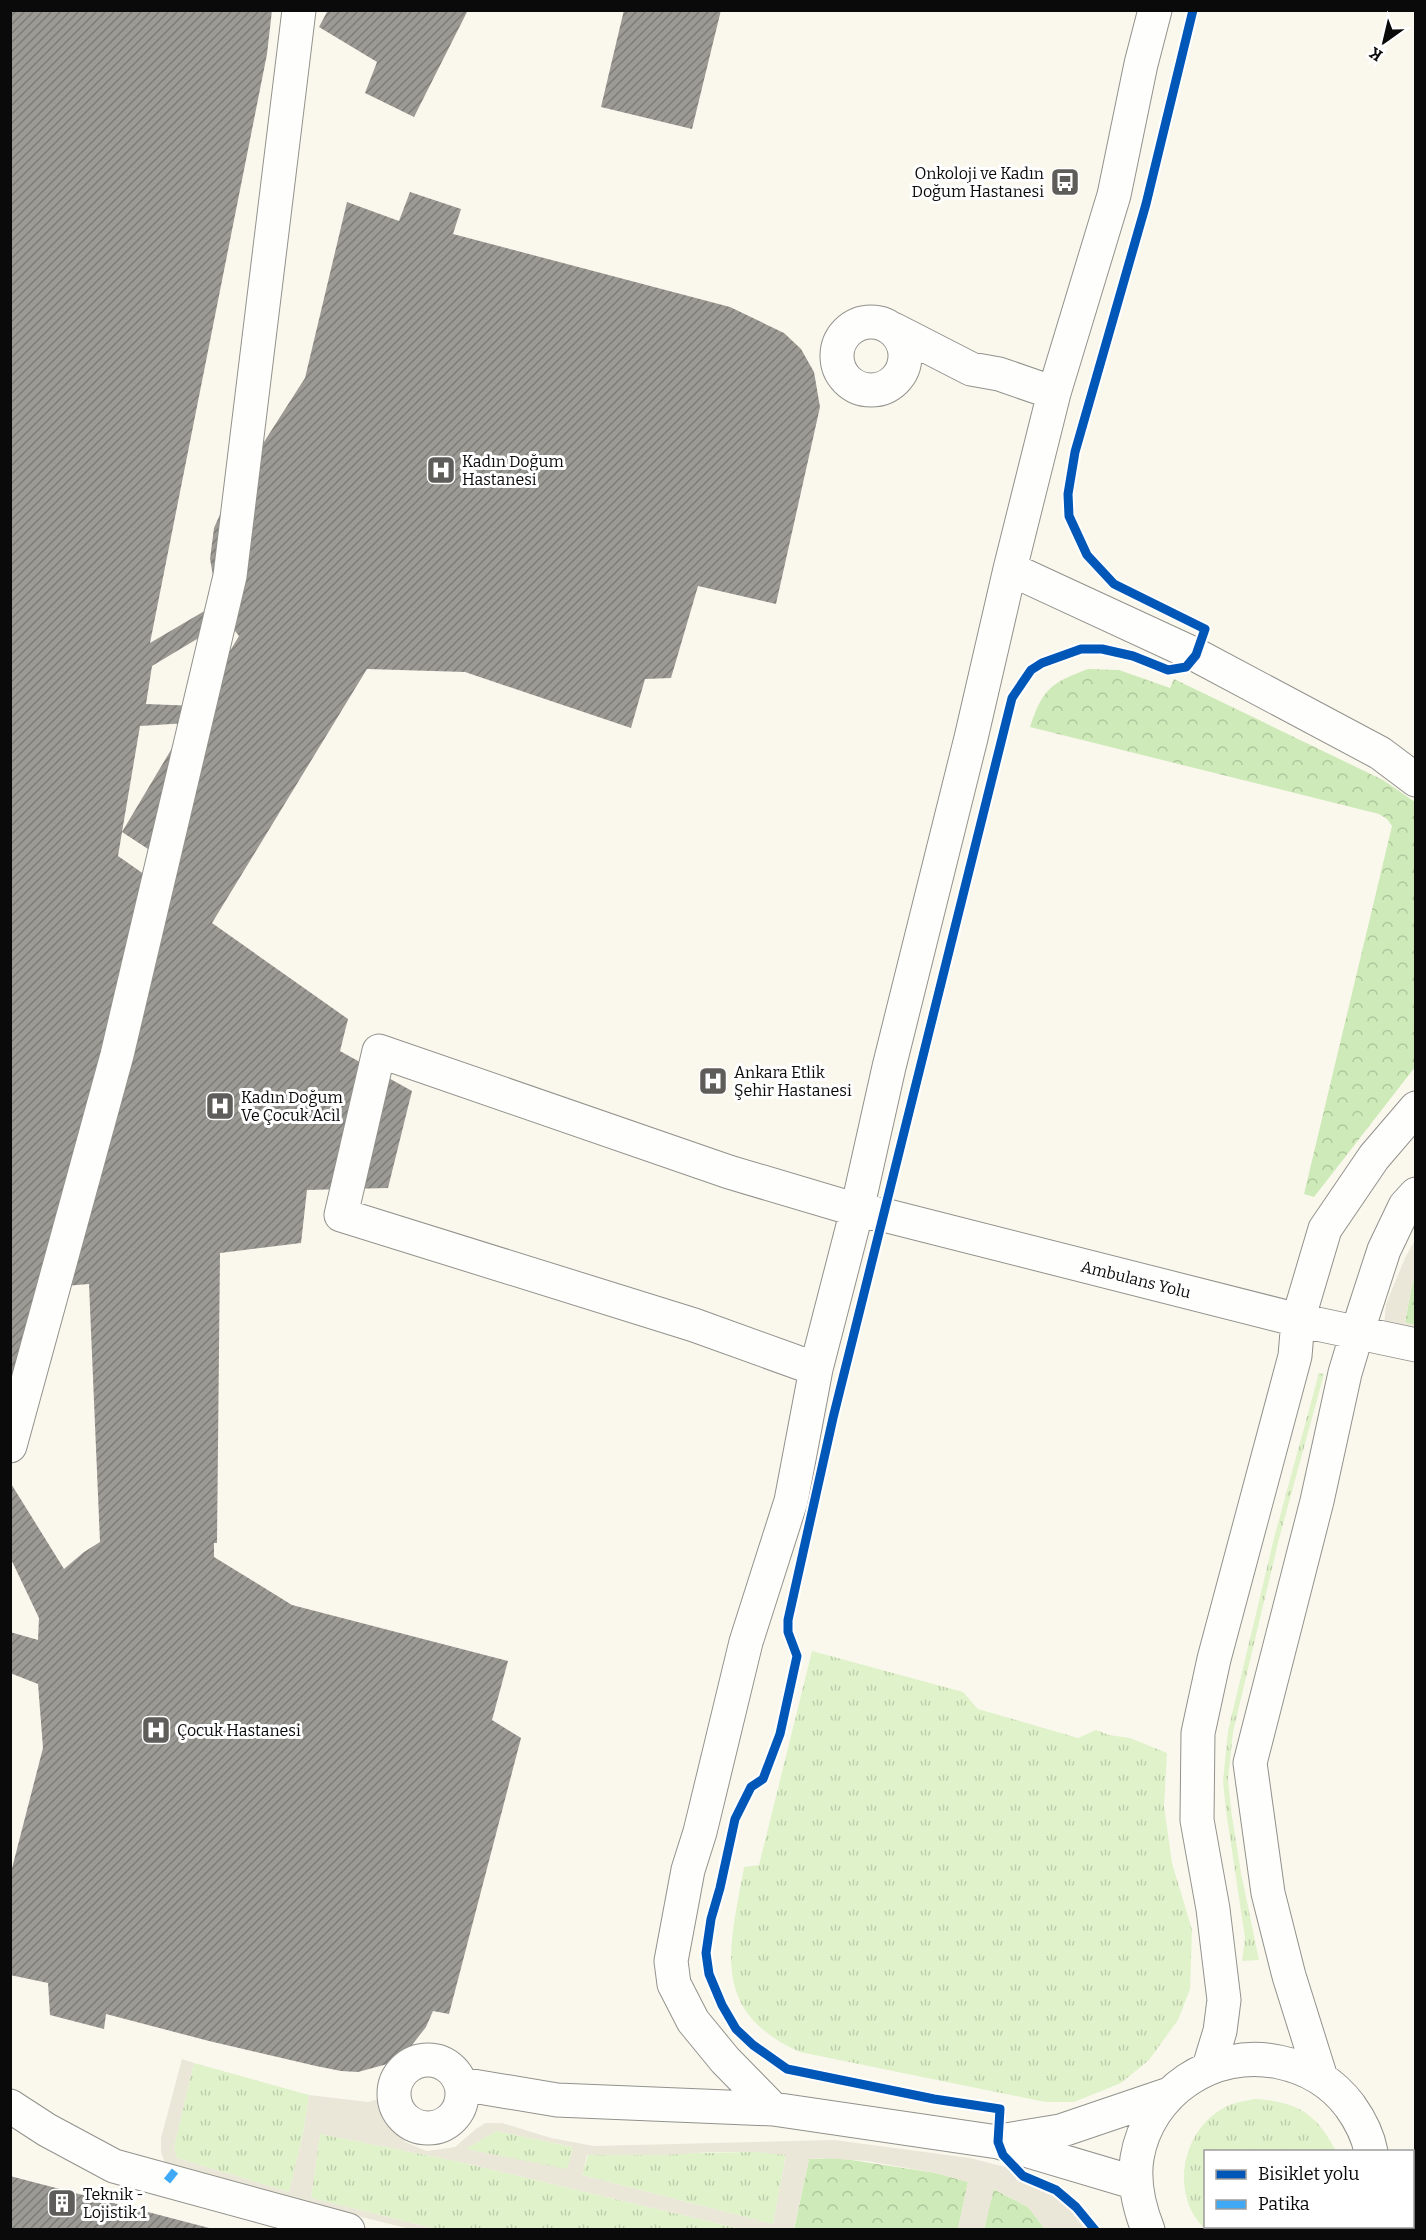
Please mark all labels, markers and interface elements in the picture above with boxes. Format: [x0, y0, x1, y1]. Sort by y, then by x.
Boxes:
north arrow [1354, 12, 1414, 72]
text: K [1365, 43, 1386, 65]
place label: Onkoloji ve Kadın Doğum Hastanesi [912, 164, 1044, 201]
bus stop icon: Onkoloji ve Kadın Doğum Hastanesi [1049, 166, 1081, 198]
place label: Kadın Doğum Hastanesi [462, 452, 564, 489]
hospital icon: Kadın Doğum Hastanesi [425, 454, 457, 486]
place label: Ankara Etlik Şehir Hastanesi [734, 1063, 852, 1100]
hospital icon: Ankara Etlik Şehir Hastanesi [697, 1065, 729, 1097]
place label: Kadın Doğum Ve Çocuk Acil [241, 1088, 343, 1125]
hospital icon: Kadın Doğum Ve Çocuk Acil [204, 1090, 236, 1122]
street label: Ambulans Yolu [1079, 1257, 1193, 1302]
hospital icon: Çocuk Hastanesi [140, 1714, 172, 1746]
place label: Çocuk Hastanesi [177, 1721, 301, 1740]
legend [1204, 2150, 1414, 2228]
text: Bisiklet yolu [1258, 2163, 1359, 2185]
place label: Teknik - Lojistik 1 [83, 2185, 147, 2222]
building icon: Teknik - Lojistik 1 [46, 2187, 78, 2219]
text: Patika [1258, 2193, 1310, 2215]

